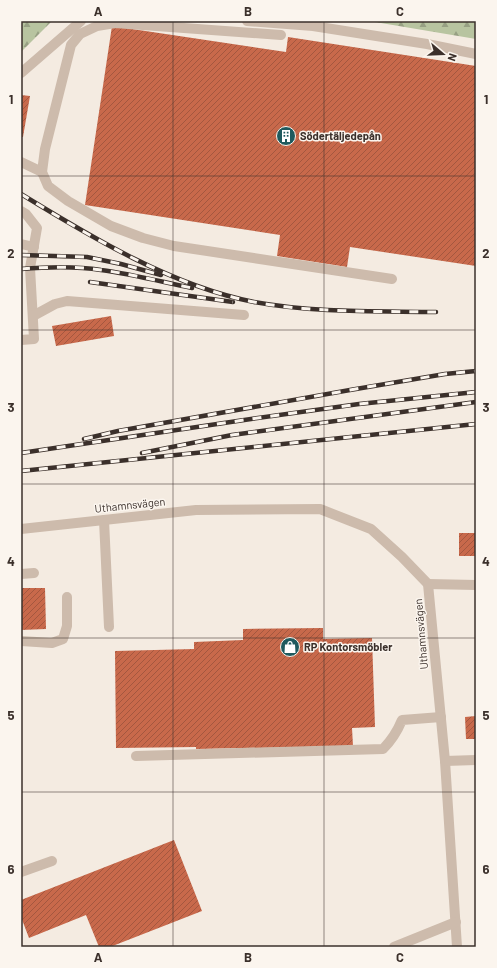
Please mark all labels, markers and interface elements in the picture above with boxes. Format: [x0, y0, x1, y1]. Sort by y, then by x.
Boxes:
text: A [94, 3, 103, 19]
text: B [244, 3, 252, 19]
text: C [396, 3, 404, 19]
north arrow [423, 34, 463, 74]
text: N [446, 52, 460, 63]
text: 1 [9, 91, 13, 107]
text: 1 [484, 91, 488, 107]
building icon: Södertäljedepån [275, 125, 297, 147]
place label: Södertäljedepån [300, 129, 381, 142]
text: 2 [7, 245, 15, 261]
text: 2 [482, 245, 490, 261]
text: 3 [7, 399, 15, 415]
text: 3 [482, 399, 490, 415]
street label: Uthamnsvägen [94, 494, 166, 515]
text: 4 [7, 553, 15, 569]
text: 4 [482, 553, 490, 569]
street label: Uthamnsvägen [411, 598, 430, 670]
shop icon: RP Kontorsmöbler [279, 636, 301, 658]
place label: RP Kontorsmöbler [304, 640, 393, 653]
text: 5 [7, 707, 15, 723]
text: 5 [482, 707, 490, 723]
text: 6 [8, 861, 15, 877]
text: 6 [483, 861, 490, 877]
text: A [94, 949, 103, 965]
text: B [244, 949, 252, 965]
text: C [396, 949, 404, 965]

